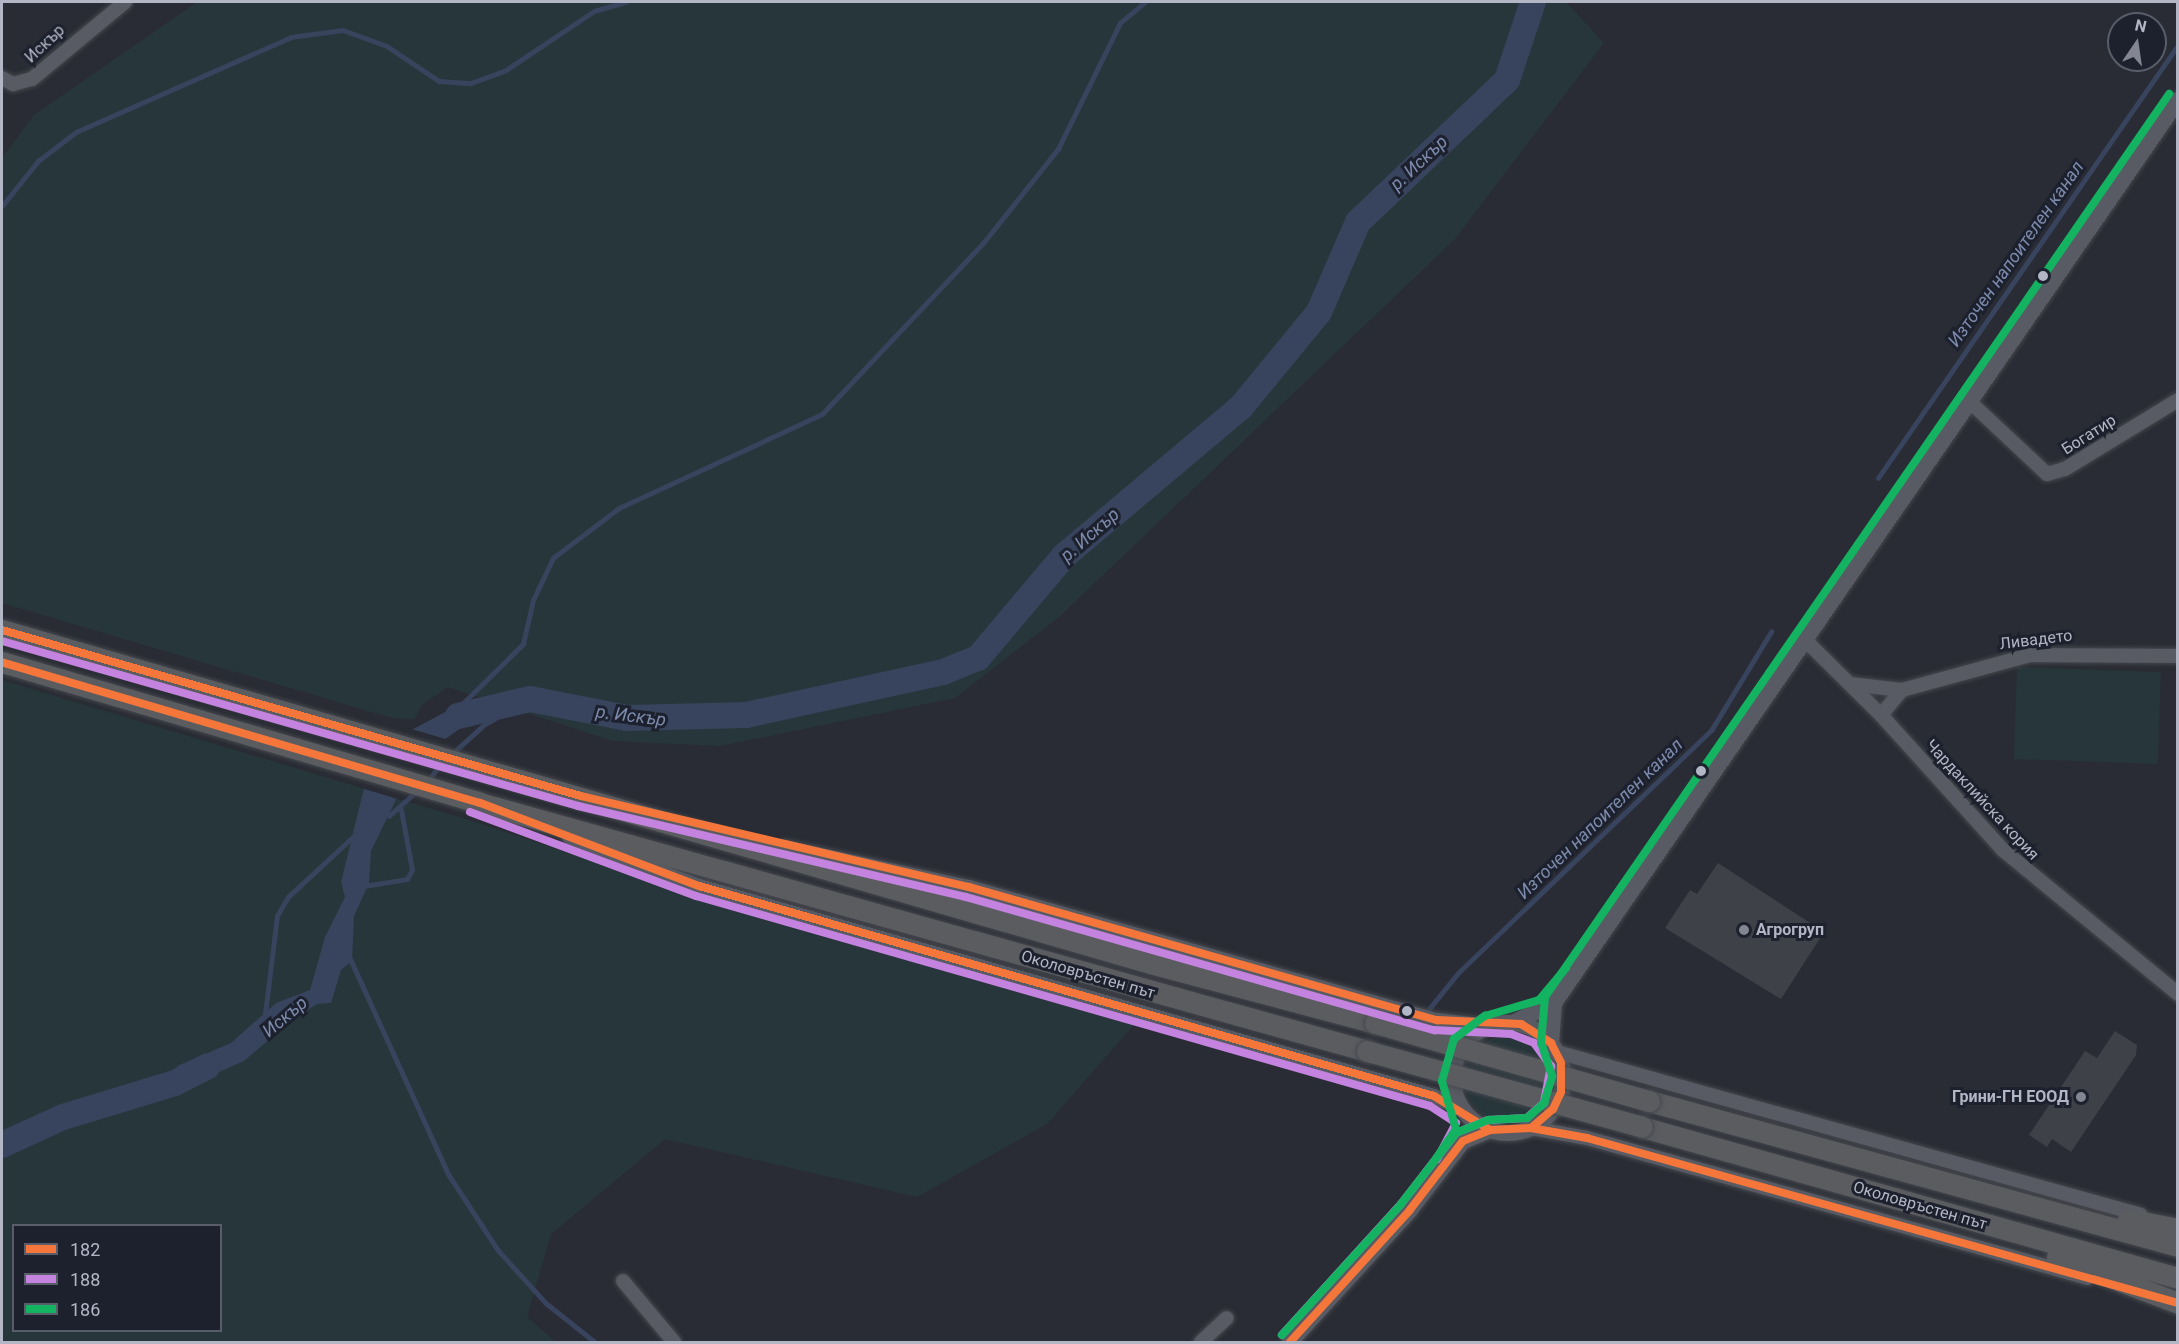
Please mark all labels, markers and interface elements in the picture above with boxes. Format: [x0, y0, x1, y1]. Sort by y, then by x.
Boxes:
north arrow [2107, 12, 2167, 72]
text: N [2133, 15, 2148, 36]
street label: Искър [21, 21, 69, 67]
water label: р. Искър [1386, 131, 1452, 195]
water label: Източен напоителен канал [1944, 157, 2088, 351]
unlabelled marker [2037, 270, 2049, 282]
street label: Богатир [2058, 411, 2120, 459]
water label: р. Искър [1056, 504, 1124, 566]
street label: Ливадето [1999, 626, 2073, 654]
water label: р. Искър [595, 701, 667, 731]
water label: Източен напоителен канал [1513, 734, 1687, 904]
street label: Чардаклийска кория [1921, 736, 2043, 864]
unlabelled marker [1695, 765, 1707, 777]
place label: Агрогруп [1756, 920, 1824, 940]
marker: Агрогруп [1737, 923, 1751, 937]
street label: Околовръстен път [1019, 947, 1157, 1003]
water label: Искър [258, 992, 312, 1042]
unlabelled marker [1401, 1005, 1413, 1017]
place label: Грини-ГН ЕООД [1952, 1087, 2069, 1107]
marker: Грини-ГН ЕООД [2074, 1090, 2088, 1104]
street label: Околовръстен път [1851, 1178, 1989, 1234]
legend [12, 1224, 222, 1332]
text: 182 [70, 1239, 100, 1260]
text: 188 [70, 1269, 100, 1290]
text: 186 [70, 1299, 100, 1320]

